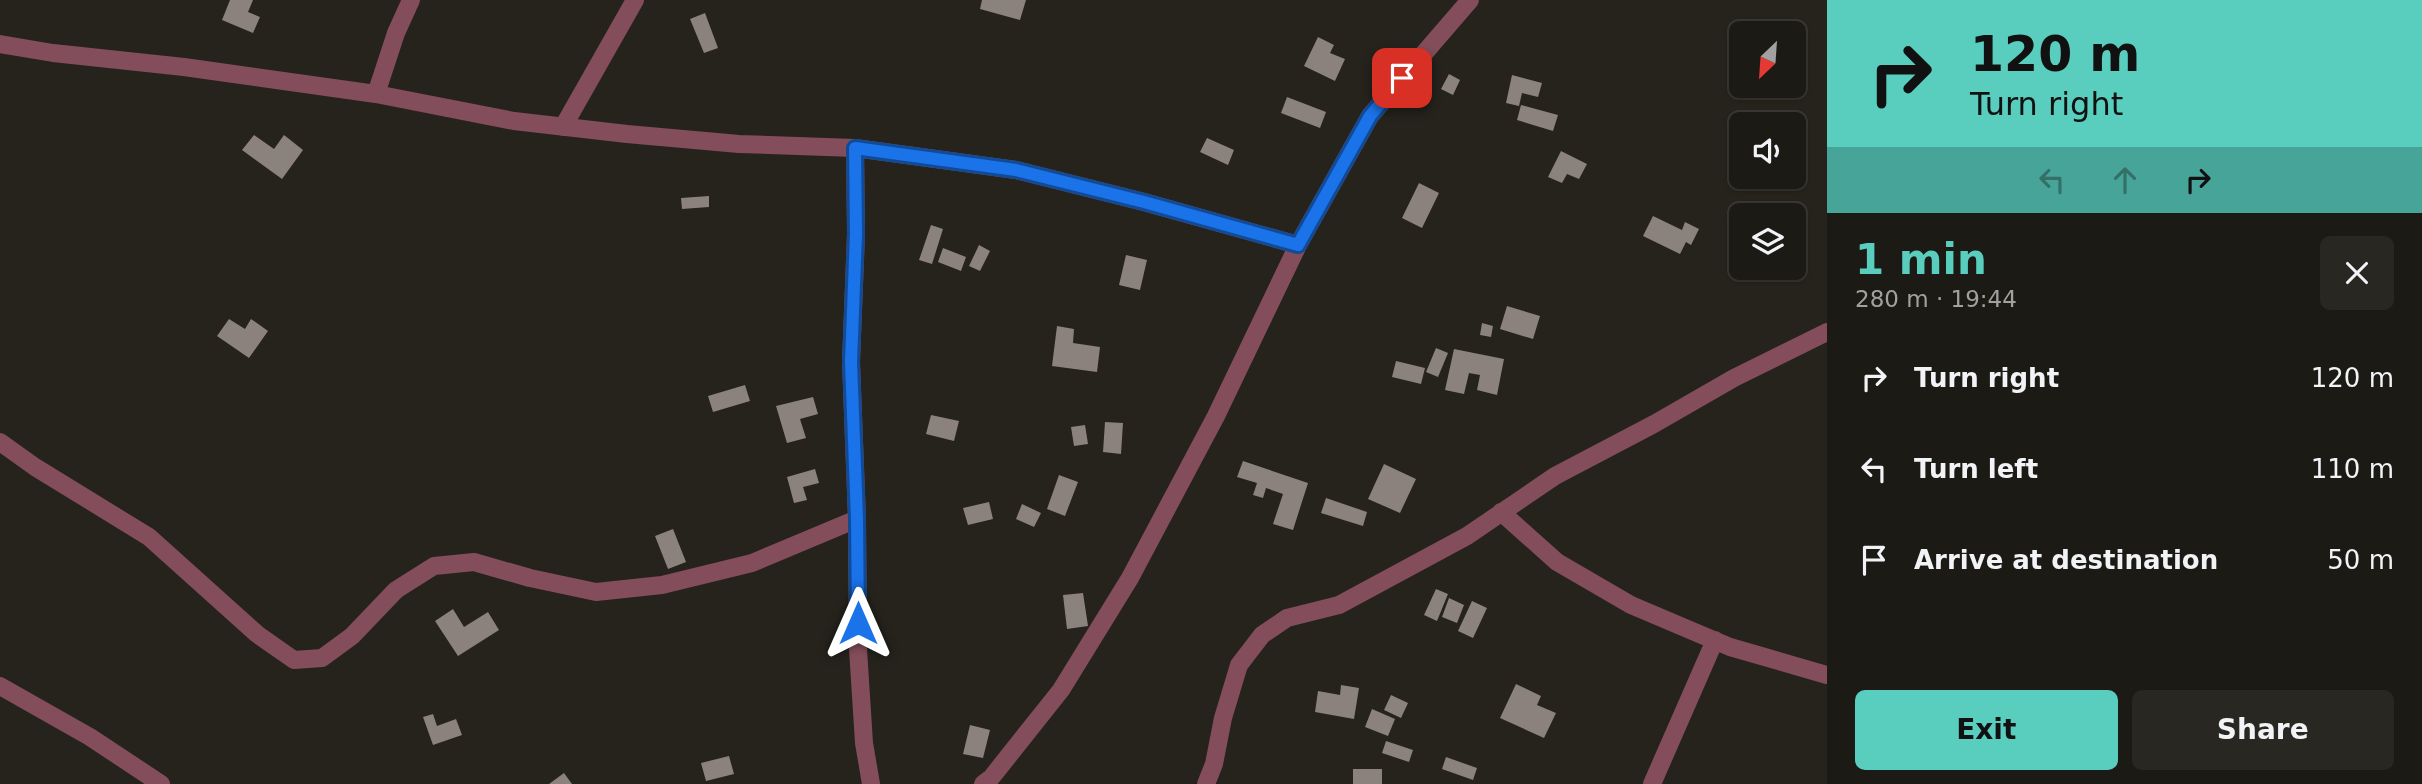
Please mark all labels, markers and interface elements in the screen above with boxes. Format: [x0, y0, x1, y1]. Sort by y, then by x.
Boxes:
north arrow [1729, 21, 1806, 98]
map controls [1729, 21, 1806, 280]
text: 120 m [1970, 26, 2140, 83]
icon: right [1855, 28, 1946, 119]
pin [1372, 48, 1432, 108]
icon: arrive [1383, 59, 1421, 97]
text: Turn right [1970, 85, 2123, 123]
button: sound [1729, 112, 1806, 189]
icon: left [2033, 161, 2071, 199]
icon: ahead [2106, 161, 2144, 199]
icon: right [2179, 161, 2217, 199]
button: layers [1729, 203, 1806, 280]
text: 1 min [1855, 235, 1987, 284]
button: close [2320, 236, 2394, 310]
text: 280 m · 19:44 [1855, 286, 2017, 312]
icon: right [1855, 359, 1893, 397]
text: Turn right [1914, 363, 2059, 393]
text: 120 m [2311, 363, 2394, 393]
icon: left [1855, 450, 1893, 488]
text: Turn left [1914, 454, 2038, 484]
text: 110 m [2311, 454, 2394, 484]
icon: arrive [1855, 541, 1893, 579]
text: Arrive at destination [1914, 545, 2218, 575]
text: 50 m [2327, 545, 2394, 575]
position arrow [821, 586, 895, 660]
button: Exit [1855, 690, 2118, 770]
button: Share [2132, 690, 2394, 770]

